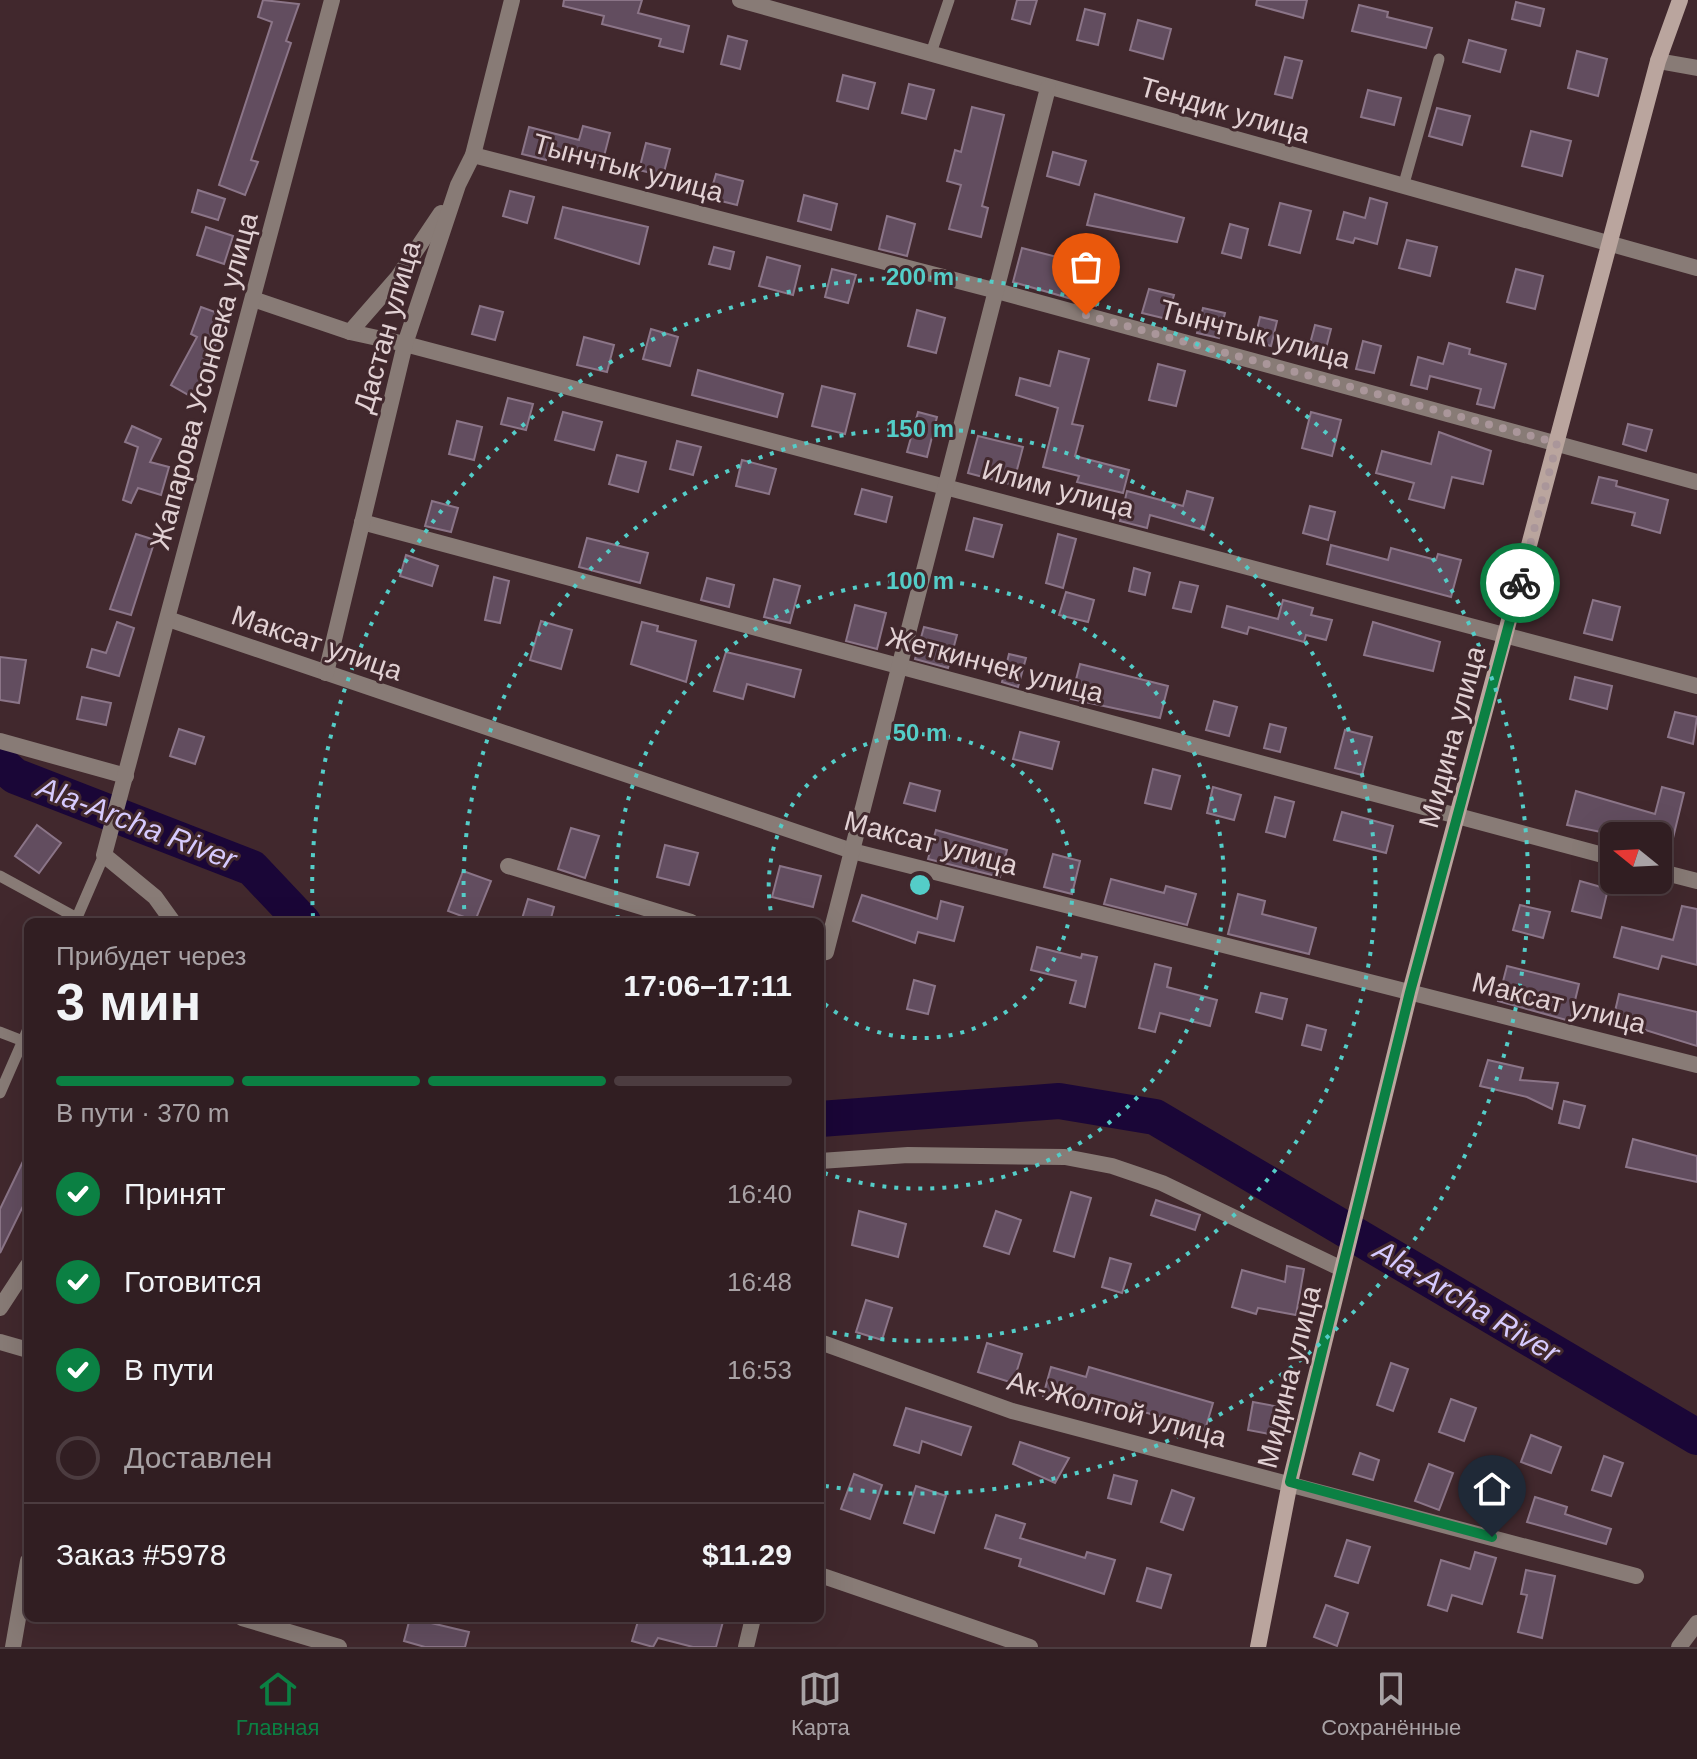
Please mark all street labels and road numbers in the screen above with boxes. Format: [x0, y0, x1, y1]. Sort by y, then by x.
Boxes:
street label: Тендик улица [1136, 71, 1314, 149]
street label: Тынчтык улица [529, 128, 727, 208]
street label: Жапарова Усонбека улица [144, 209, 264, 553]
street label: Дастан улица [348, 237, 426, 416]
street label: Тынчтык улица [1156, 294, 1354, 374]
street label: Илим улица [979, 454, 1138, 524]
street label: Максат улица [228, 599, 407, 687]
street label: Жеткинчек улица [883, 621, 1107, 709]
street label: Мидина улица [1413, 642, 1491, 831]
street label: Максат улица [841, 805, 1022, 881]
street label: Максат улица [1469, 966, 1650, 1040]
street label: Мидина улица [1251, 1282, 1327, 1471]
street label: Ак-Жолтой улица [1004, 1365, 1230, 1453]

